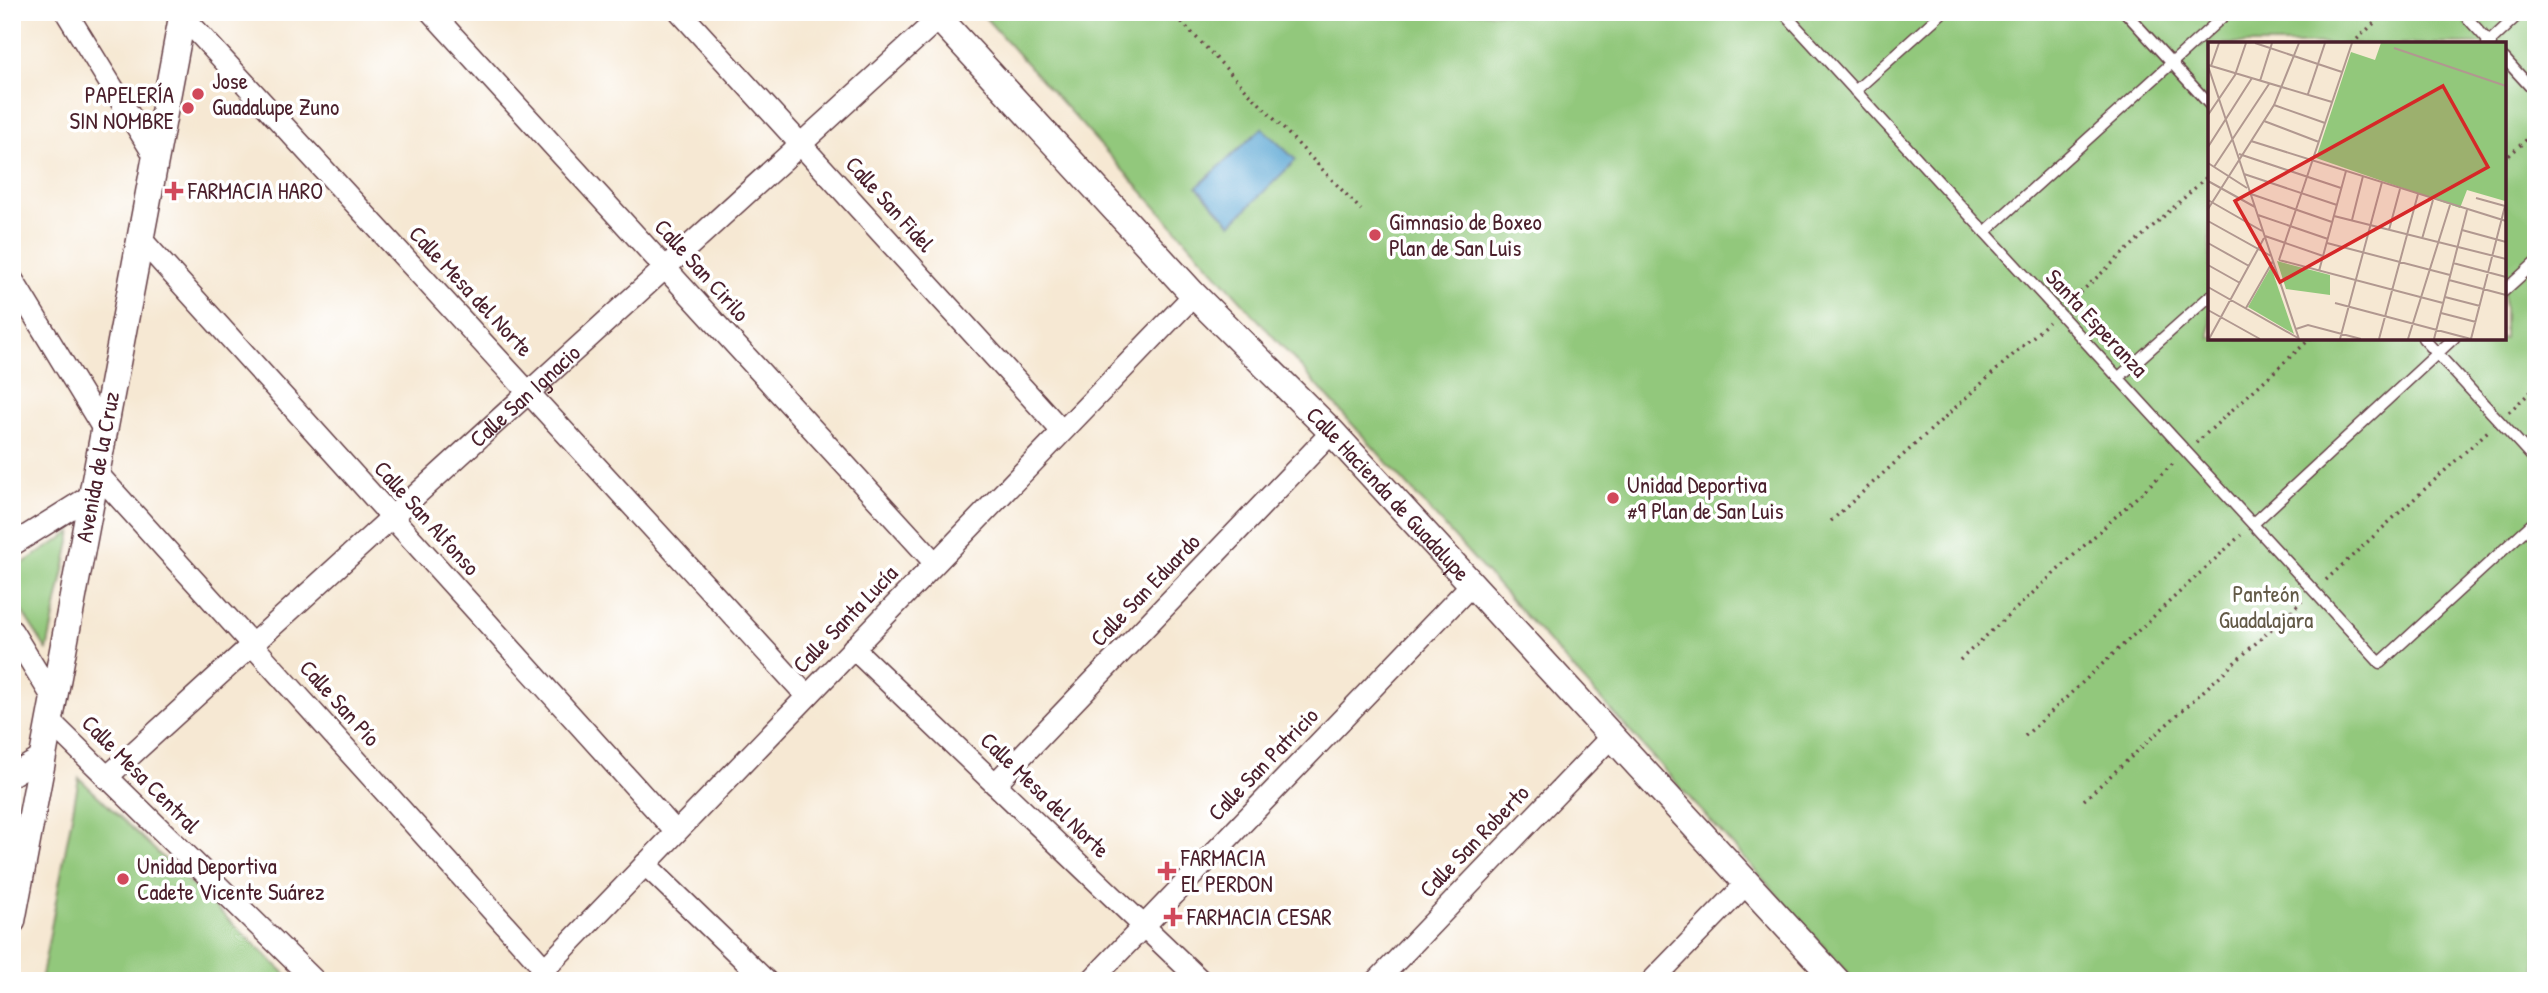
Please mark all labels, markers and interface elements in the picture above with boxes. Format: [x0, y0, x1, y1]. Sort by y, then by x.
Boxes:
inset map [2208, 42, 2506, 340]
place label: Jose Guadalupe Zuno [212, 65, 339, 122]
place label: PAPELERÍA SIN NOMBRE [70, 79, 174, 136]
marker: Jose Guadalupe Zuno [190, 86, 206, 102]
marker: PAPELERÍA SIN NOMBRE [180, 100, 196, 116]
street label: Calle San Fidel [839, 149, 942, 259]
place label: FARMACIA HARO [187, 175, 323, 206]
marker: FARMACIA HARO [166, 183, 182, 199]
place label: Gimnasio de Boxeo Plan de San Luis [1389, 206, 1542, 263]
street label: Calle San Cirilo [648, 212, 757, 328]
street label: Calle Mesa del Norte [402, 218, 540, 363]
marker: Gimnasio de Boxeo Plan de San Luis [1367, 227, 1383, 243]
street label: Santa Esperanza [2039, 262, 2156, 383]
street label: Calle San Ignacio [462, 337, 587, 454]
street label: Avenida de la Cruz [68, 389, 126, 545]
street label: Calle Hacienda de Guadalupe [1300, 399, 1477, 588]
street label: Calle San Alfonso [367, 454, 487, 582]
place label: Unidad Deportiva #9 Plan de San Luis [1627, 469, 1784, 526]
marker: Unidad Deportiva #9 Plan de San Luis [1605, 490, 1621, 506]
street label: Calle San Eduardo [1083, 526, 1206, 653]
street label: Calle Santa Lucía [785, 558, 904, 679]
park label: Panteón Guadalajara [2219, 578, 2313, 635]
street label: Calle San Pío [293, 653, 388, 753]
street label: Calle San Patricio [1201, 700, 1325, 827]
street label: Calle Mesa Central [75, 708, 208, 840]
street label: Calle Mesa del Norte [974, 725, 1117, 864]
street label: Calle San Roberto [1412, 778, 1535, 904]
place label: FARMACIA EL PERDON [1180, 842, 1273, 899]
place label: Unidad Deportiva Cadete Vicente Suárez [137, 850, 325, 907]
marker: FARMACIA EL PERDON [1159, 863, 1175, 879]
marker: Unidad Deportiva Cadete Vicente Suárez [115, 871, 131, 887]
place label: FARMACIA CESAR [1186, 901, 1332, 932]
marker: FARMACIA CESAR [1165, 909, 1181, 925]

